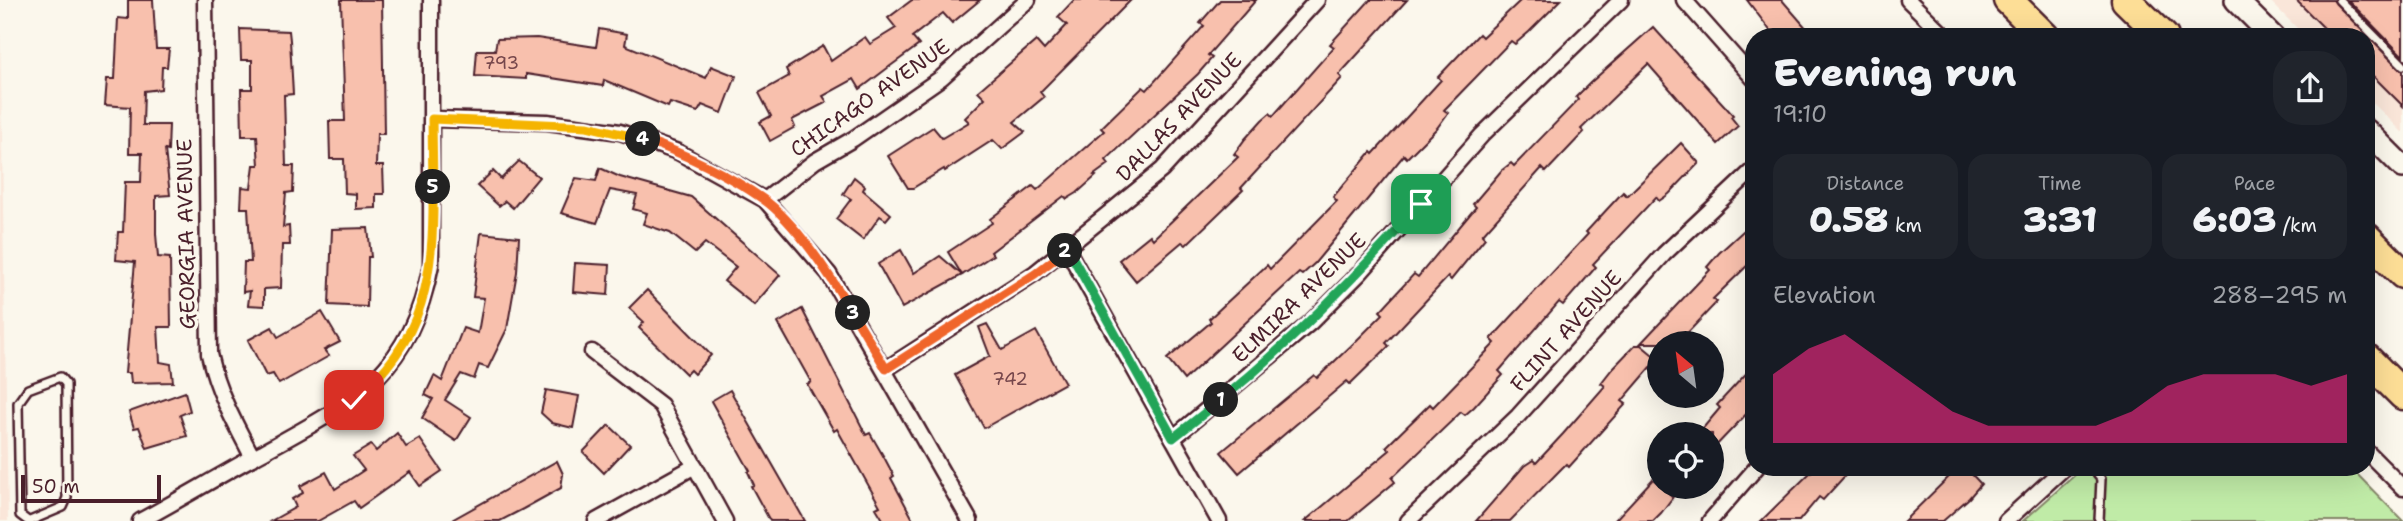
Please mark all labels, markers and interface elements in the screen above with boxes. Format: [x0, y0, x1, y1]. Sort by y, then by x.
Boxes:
street label: CHICAGO AVENUE [785, 32, 955, 164]
street label: DALLAS AVENUE [1110, 46, 1248, 188]
text: Evening run [1773, 47, 2016, 98]
house number: 793 [483, 51, 519, 75]
button: share [2273, 51, 2347, 125]
text: 19:10 [1773, 99, 1827, 129]
pin: 4 [626, 122, 660, 156]
text: 4 [636, 126, 649, 151]
street label: GEORGIA AVENUE [170, 138, 202, 330]
pin: 5 [416, 170, 450, 204]
text: Distance [1826, 171, 1904, 196]
text: Time [2038, 171, 2082, 196]
text: Pace [2234, 171, 2276, 196]
text: 5 [427, 174, 438, 199]
pin [1391, 174, 1451, 234]
icon: arrive [1402, 185, 1440, 223]
text: 0.58 [1809, 196, 1889, 243]
text: 3:31 [2023, 196, 2097, 243]
text: 6:03 [2192, 196, 2276, 243]
text: km [1889, 213, 1922, 238]
text: /km [2276, 213, 2317, 238]
street label: ELMIRA AVENUE [1226, 227, 1372, 369]
pin: 2 [1048, 233, 1082, 268]
text: 2 [1058, 238, 1071, 263]
street label: FLINT AVENUE [1504, 264, 1628, 398]
text: Elevation [1773, 280, 1876, 310]
text: 288–295 m [2211, 280, 2347, 310]
pin: 3 [836, 296, 870, 330]
text: 3 [846, 300, 859, 325]
north arrow [1647, 331, 1724, 408]
map controls [1647, 331, 1724, 499]
house number: 742 [992, 367, 1028, 391]
pin [324, 370, 384, 430]
icon: check [335, 381, 373, 419]
pin: 1 [1204, 382, 1238, 418]
text: 1 [1216, 387, 1225, 412]
button: locate [1647, 422, 1724, 499]
scale bar [21, 472, 161, 504]
text: 50 m [32, 474, 80, 499]

